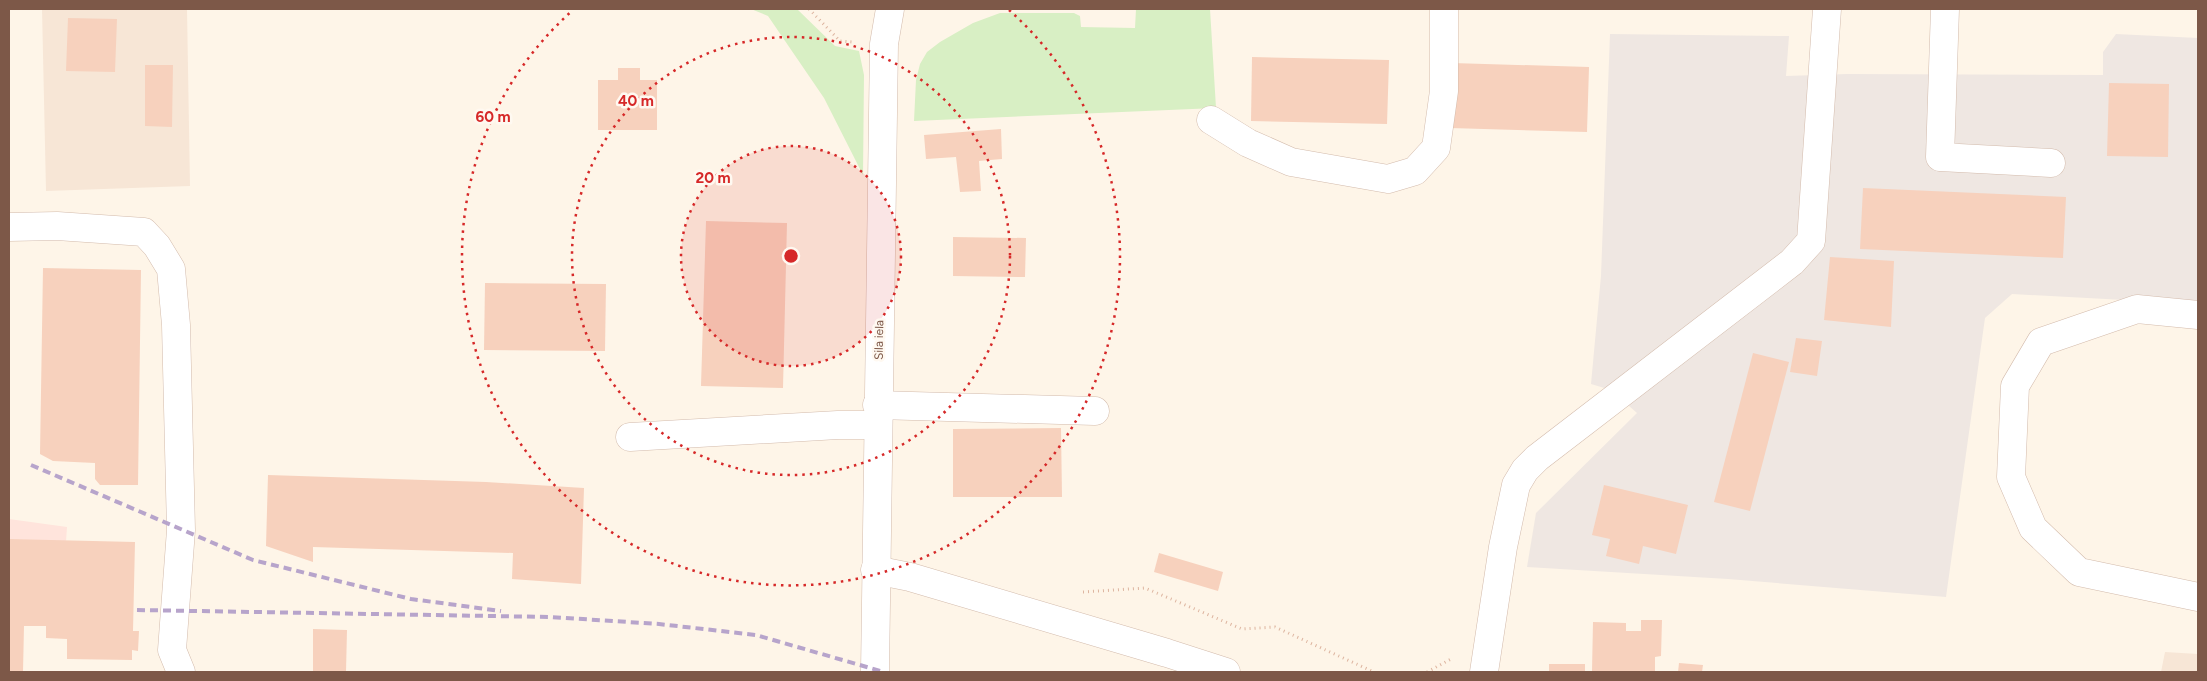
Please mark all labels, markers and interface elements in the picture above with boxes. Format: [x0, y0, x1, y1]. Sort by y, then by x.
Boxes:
text: 40 m [618, 92, 654, 110]
text: 60 m [475, 108, 511, 126]
text: 20 m [695, 169, 731, 187]
centre of rings [782, 247, 800, 265]
street label: Sila iela [872, 320, 886, 360]

